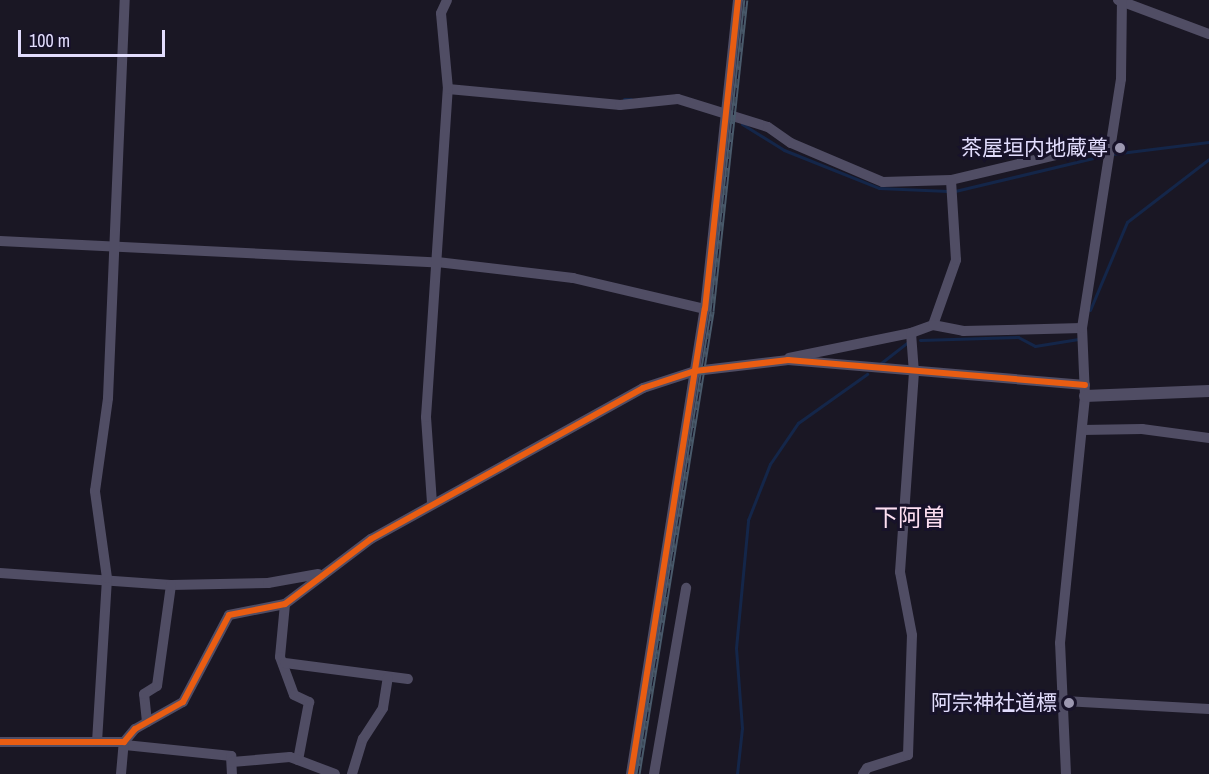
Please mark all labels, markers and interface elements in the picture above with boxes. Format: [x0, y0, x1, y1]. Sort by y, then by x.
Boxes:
scale bar [21, 18, 168, 56]
text: 100 m [29, 28, 70, 53]
place label: 茶屋垣内地蔵尊 [961, 135, 1108, 161]
marker: 茶屋垣内地蔵尊 [1113, 141, 1127, 155]
district label: 下阿曽 [874, 504, 946, 532]
place label: 阿宗神社道標 [931, 690, 1057, 716]
marker: 阿宗神社道標 [1062, 696, 1076, 710]

